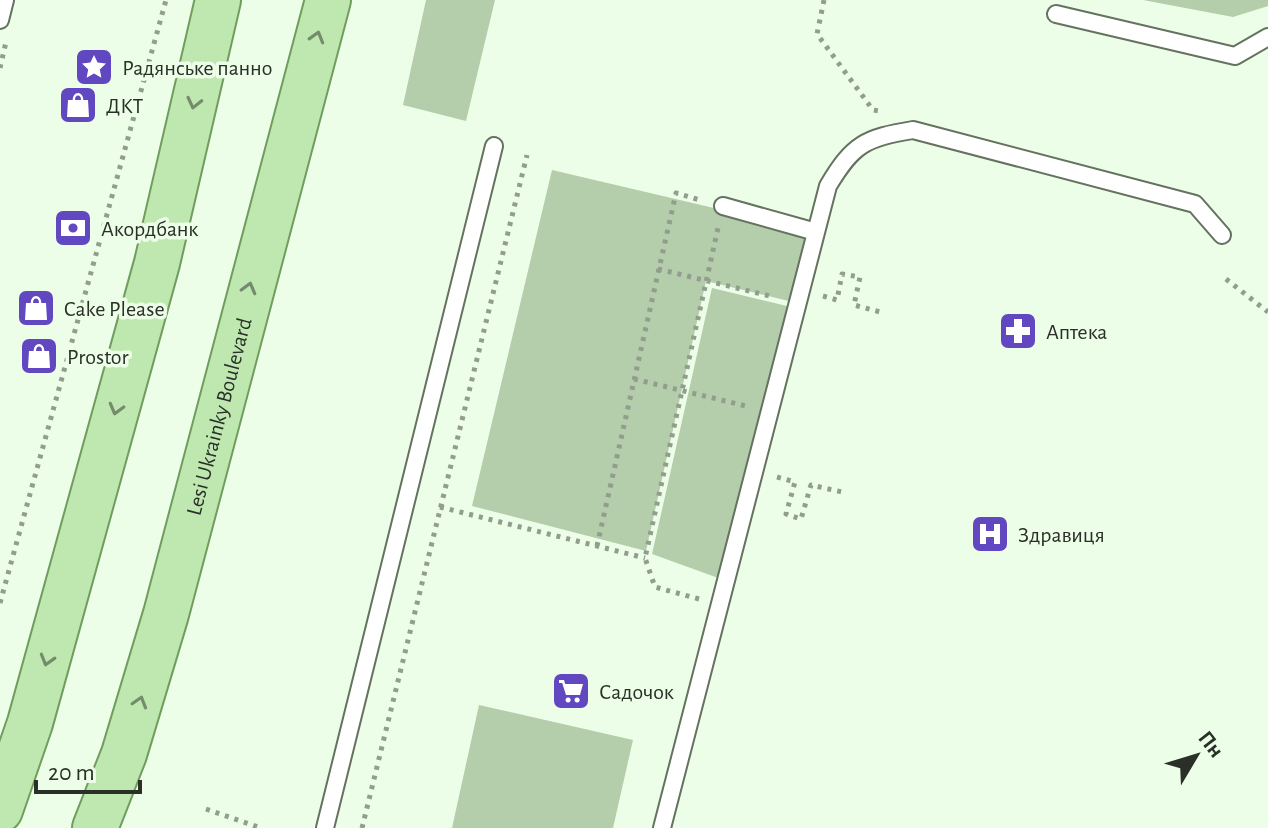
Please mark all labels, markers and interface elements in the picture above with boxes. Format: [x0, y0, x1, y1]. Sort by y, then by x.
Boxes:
one-way arrow [308, 30, 324, 44]
place icon: Радянське панно [73, 46, 115, 88]
place label: Радянське панно [122, 57, 272, 79]
shop icon: ДКТ [57, 84, 99, 126]
place label: ДКТ [106, 95, 144, 117]
one-way arrow [187, 96, 204, 110]
bank icon: Акордбанк [52, 207, 94, 249]
place label: Акордбанк [101, 218, 198, 240]
one-way arrow [240, 282, 257, 295]
shop icon: Cake Please [15, 287, 57, 329]
place label: Cake Please [64, 298, 165, 320]
pharmacy icon: Аптека [997, 310, 1039, 352]
street label: Lesi Ukrainky Boulevard [183, 315, 256, 518]
place label: Аптека [1046, 321, 1107, 343]
shop icon: Prostor [18, 335, 60, 377]
place label: Prostor [67, 346, 129, 368]
one-way arrow [109, 402, 126, 416]
hospital icon: Здравиця [969, 513, 1011, 555]
place label: Здравиця [1018, 524, 1105, 546]
one-way arrow [40, 652, 56, 666]
supermarket icon: Садочок [550, 670, 592, 712]
place label: Садочок [599, 681, 674, 703]
one-way arrow [131, 695, 147, 709]
north arrow [1156, 716, 1236, 796]
text: Пн [1194, 727, 1228, 762]
scale bar [36, 744, 140, 794]
text: 20 m [48, 761, 95, 785]

